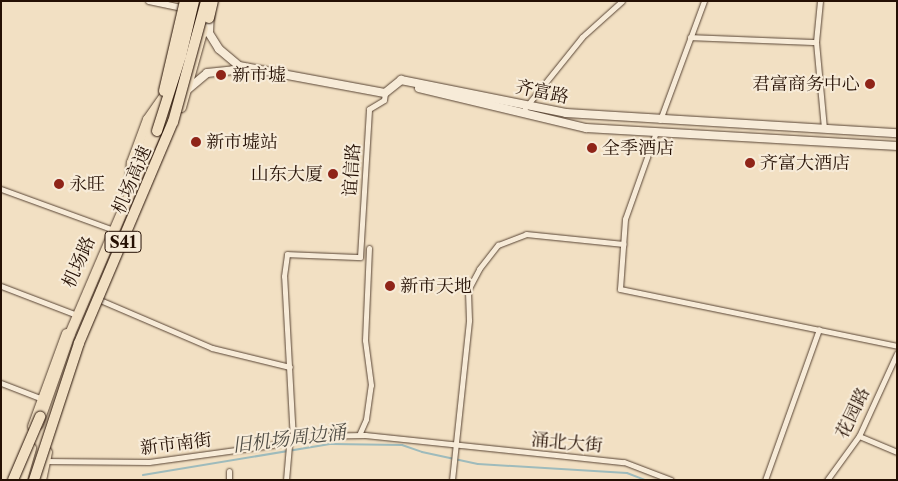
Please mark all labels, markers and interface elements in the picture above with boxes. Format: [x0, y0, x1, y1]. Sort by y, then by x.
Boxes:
place label: 新市墟 [232, 64, 286, 86]
marker: 新市墟 [214, 68, 228, 82]
place label: 君富商务中心 [752, 73, 860, 95]
street label: 齐富路 [513, 76, 571, 108]
marker: 君富商务中心 [864, 78, 876, 90]
place label: 新市墟站 [206, 131, 278, 153]
marker: 新市墟站 [190, 136, 202, 148]
place label: 全季酒店 [602, 137, 674, 159]
street label: 谊信路 [339, 142, 365, 198]
marker: 全季酒店 [586, 142, 598, 154]
street label: 机场高速 [108, 143, 156, 217]
place label: 齐富大酒店 [760, 152, 850, 174]
marker: 齐富大酒店 [744, 157, 756, 169]
place label: 山东大厦 [251, 163, 323, 185]
marker: 山东大厦 [327, 168, 339, 180]
place label: 永旺 [69, 173, 105, 195]
marker: 永旺 [53, 178, 65, 190]
road number: S41 [104, 228, 142, 256]
street label: 机场路 [58, 233, 100, 291]
place label: 新市天地 [400, 275, 472, 297]
marker: 新市天地 [384, 280, 396, 292]
street label: 花园路 [831, 384, 875, 442]
water label: 旧机场周边涌 [231, 421, 347, 457]
street label: 新市南街 [139, 429, 213, 459]
street label: 涌北大街 [530, 429, 604, 457]

